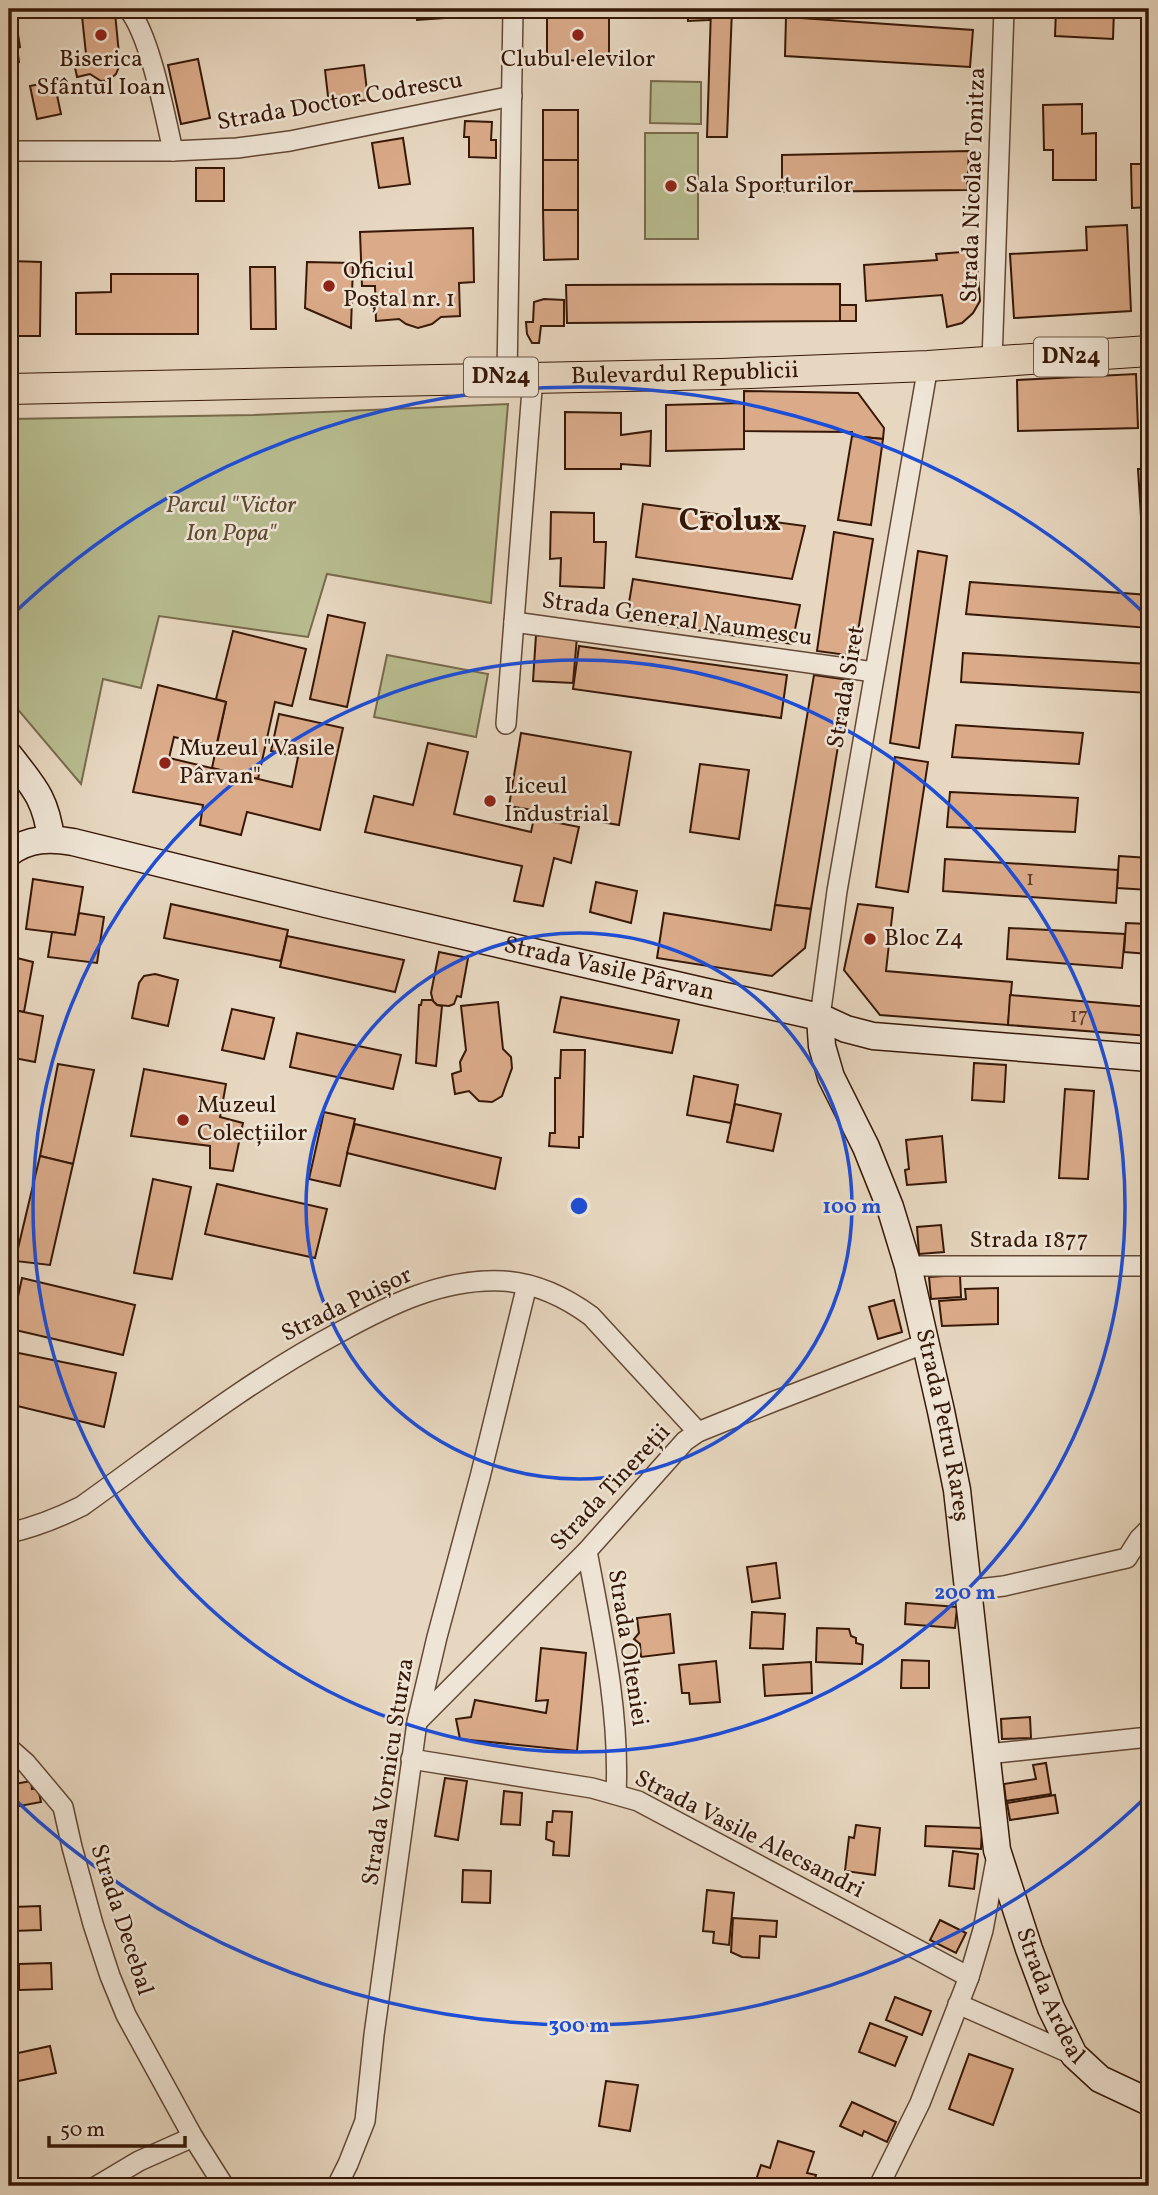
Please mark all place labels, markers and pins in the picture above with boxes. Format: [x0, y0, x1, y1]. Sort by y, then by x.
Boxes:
marker: Biserica Sfântul Ioan [93, 27, 109, 43]
marker: Clubul elevilor [570, 27, 586, 43]
place label: Biserica Sfântul Ioan [36, 43, 166, 105]
place label: Clubul elevilor [501, 43, 655, 77]
place label: Sala Sporturilor [685, 169, 853, 203]
marker: Sala Sporturilor [663, 178, 679, 194]
place label: Oficiul Poștal nr. 1 [343, 255, 455, 317]
marker: Oficiul Poștal nr. 1 [321, 278, 337, 294]
place label: Muzeul "Vasile Pârvan" [179, 732, 335, 794]
marker: Muzeul "Vasile Pârvan" [157, 755, 173, 771]
place label: Liceul Industrial [504, 770, 609, 832]
marker: Liceul Industrial [482, 793, 498, 809]
place label: Bloc Z4 [884, 922, 964, 956]
marker: Bloc Z4 [862, 931, 878, 947]
place label: Muzeul Colecțiilor [197, 1089, 307, 1151]
marker: Muzeul Colecțiilor [175, 1112, 191, 1128]
centre of rings [567, 1194, 591, 1218]

